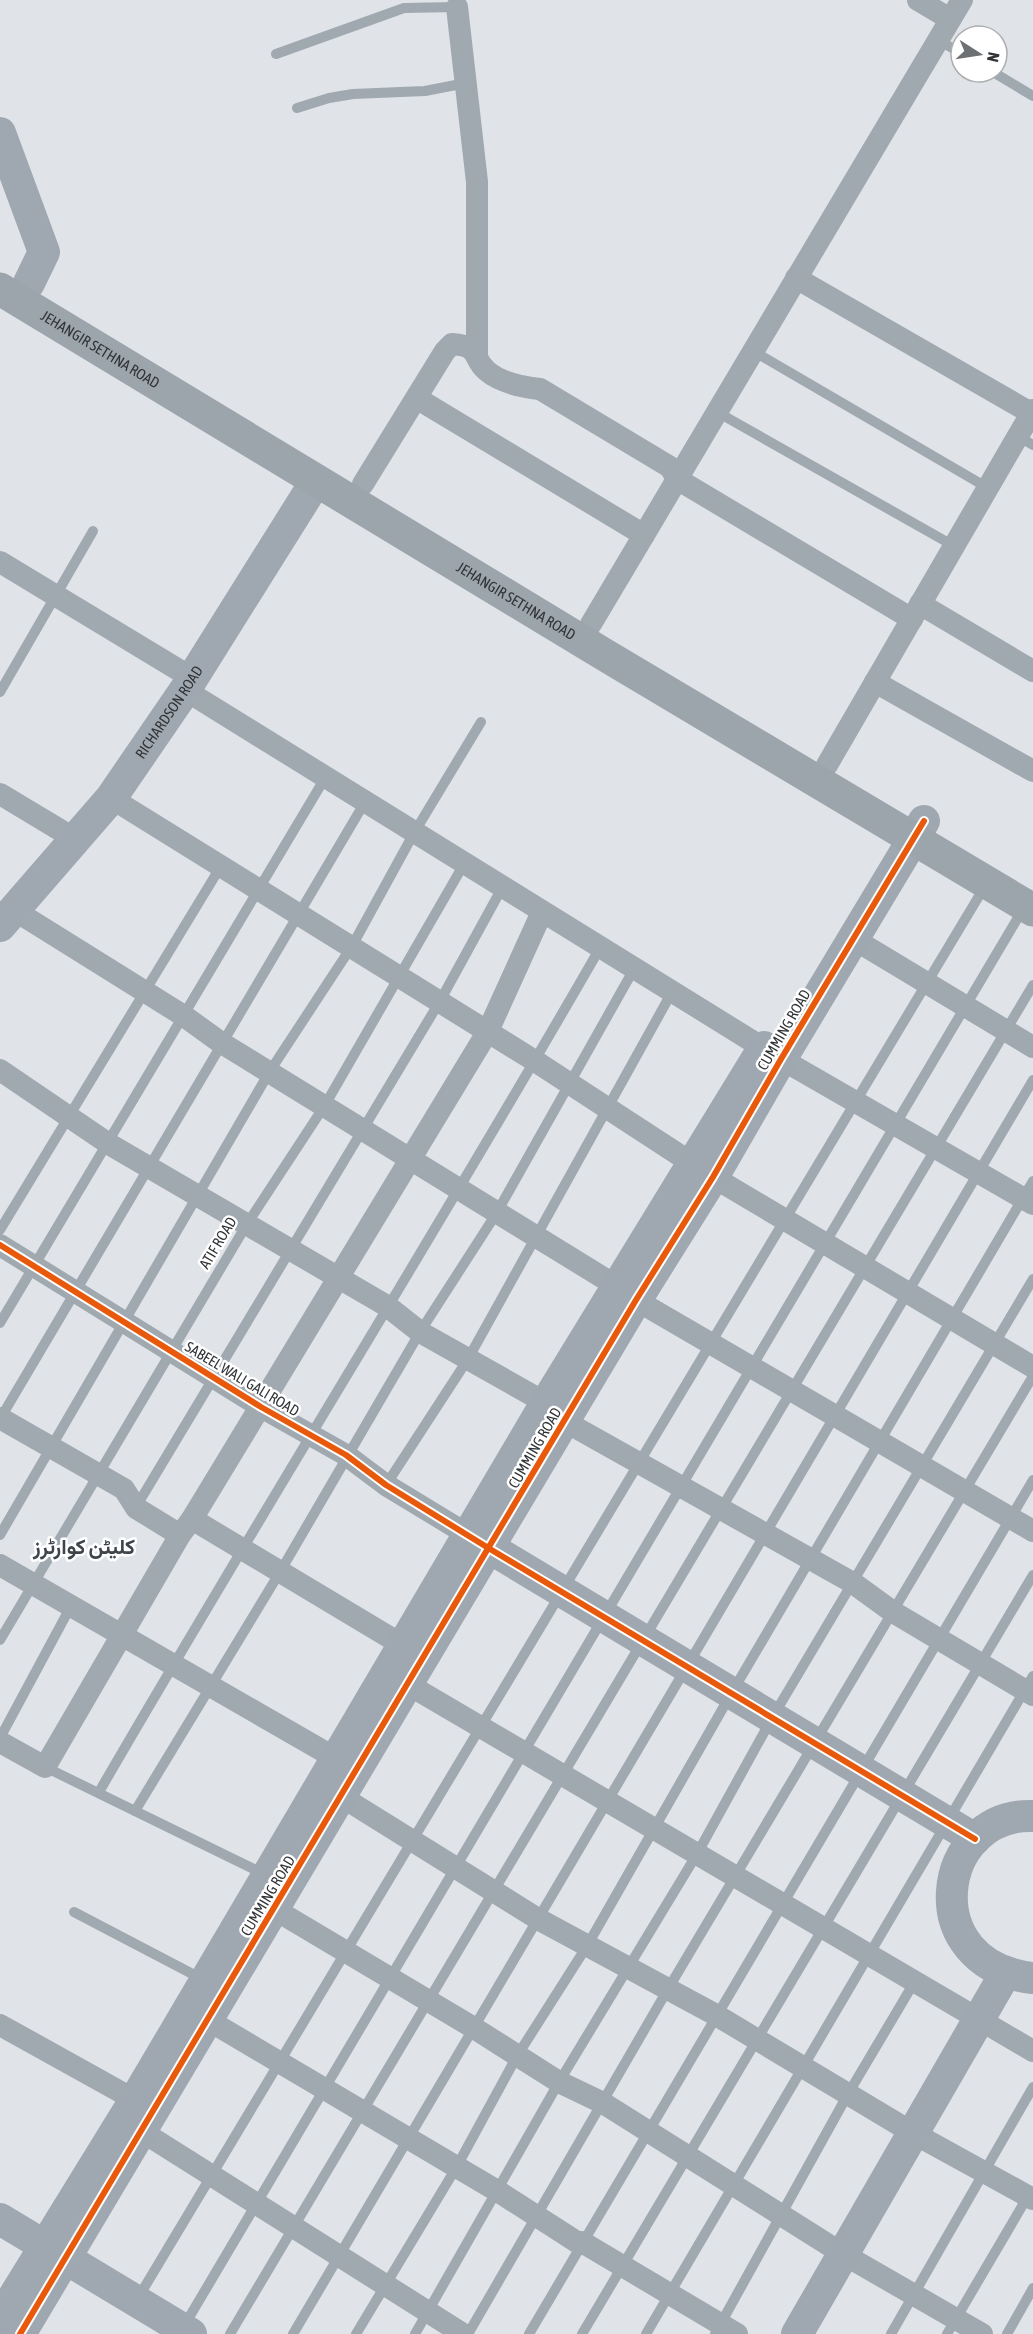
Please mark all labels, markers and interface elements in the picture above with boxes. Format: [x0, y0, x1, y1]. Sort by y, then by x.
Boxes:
north arrow [949, 24, 1009, 84]
text: N [984, 51, 1003, 64]
street label: JEHANGIR SETHNA ROAD [38, 307, 163, 392]
street label: JEHANGIR SETHNA ROAD [454, 558, 579, 643]
street label: RICHARDSON ROAD [132, 663, 206, 762]
street label: CUMMING ROAD [754, 986, 813, 1073]
street label: ATIF ROAD [196, 1214, 240, 1272]
street label: SABEEL WALI GALI ROAD [182, 1338, 302, 1419]
street label: CUMMING ROAD [505, 1404, 564, 1491]
district label: کلیٹن کوارٹرز [32, 1534, 135, 1560]
street label: CUMMING ROAD [237, 1853, 298, 1939]

